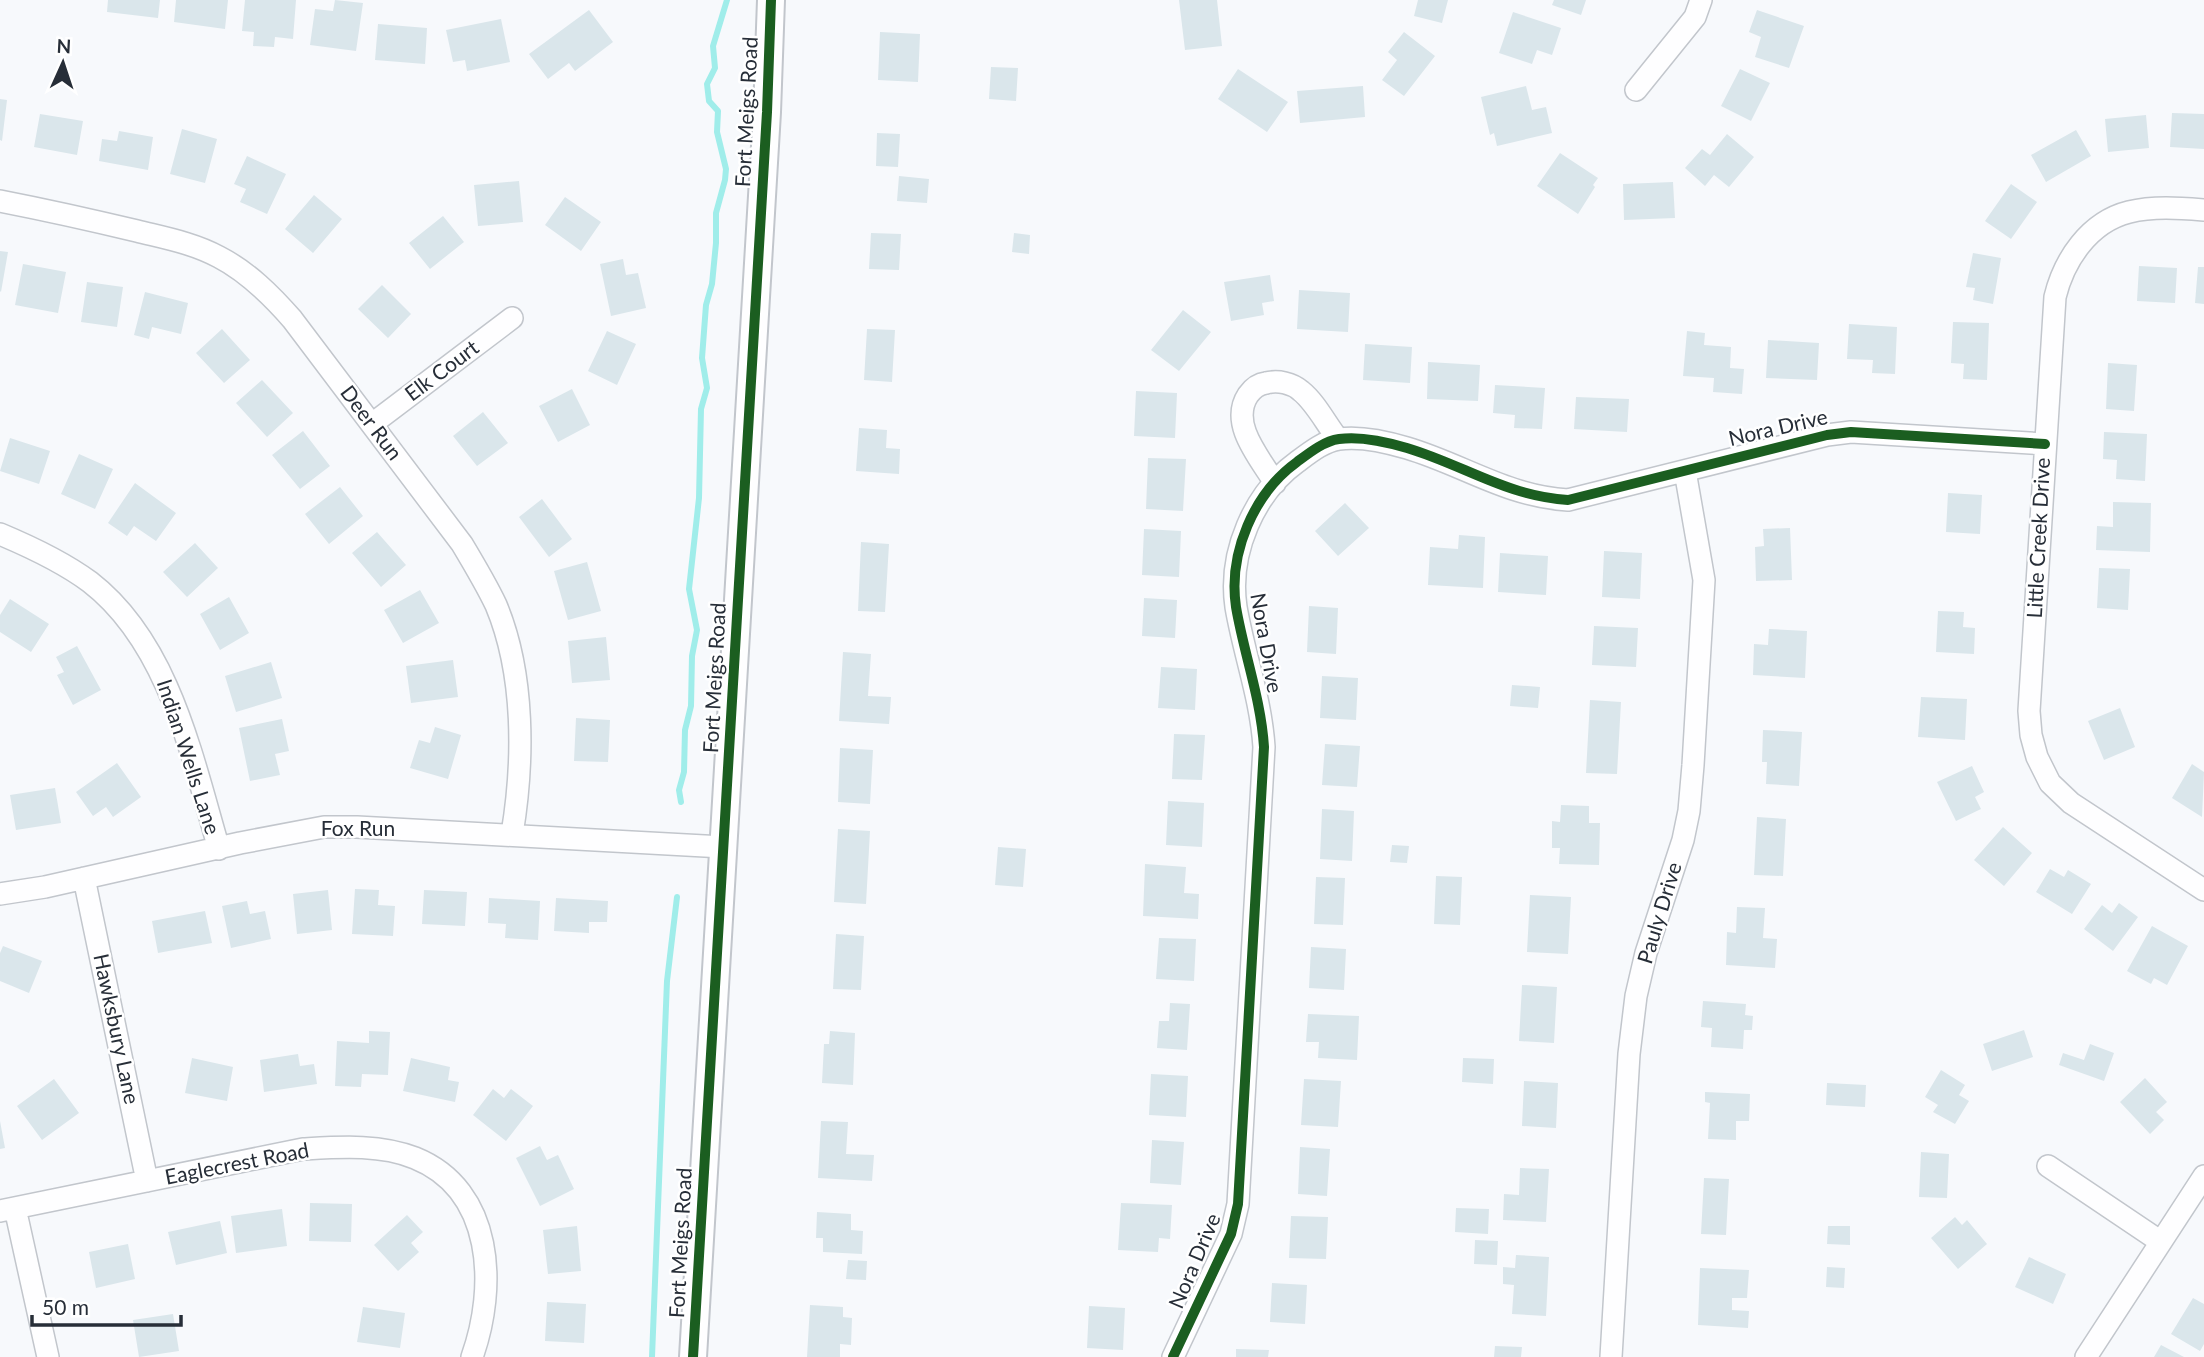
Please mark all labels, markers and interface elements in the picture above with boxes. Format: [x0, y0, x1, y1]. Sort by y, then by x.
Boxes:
north arrow [28, 28, 98, 98]
text: N [56, 34, 72, 57]
street label: Fort Meigs Road [729, 36, 762, 188]
street label: Elk Court [399, 334, 483, 406]
street label: Deer Run [336, 380, 408, 464]
street label: Nora Drive [1726, 403, 1830, 450]
street label: Little Creek Drive [2021, 457, 2054, 619]
street label: Nora Drive [1246, 591, 1289, 695]
street label: Fort Meigs Road [697, 602, 730, 754]
street label: Indian Wells Lane [153, 676, 226, 837]
street label: Fox Run [321, 815, 395, 840]
street label: Pauly Drive [1631, 859, 1686, 966]
street label: Hawksbury Lane [89, 951, 146, 1106]
street label: Eaglecrest Road [163, 1136, 311, 1189]
street label: Fort Meigs Road [663, 1167, 696, 1319]
street label: Nora Drive [1162, 1209, 1225, 1312]
scale bar [32, 1284, 180, 1328]
text: 50 m [42, 1294, 89, 1319]

